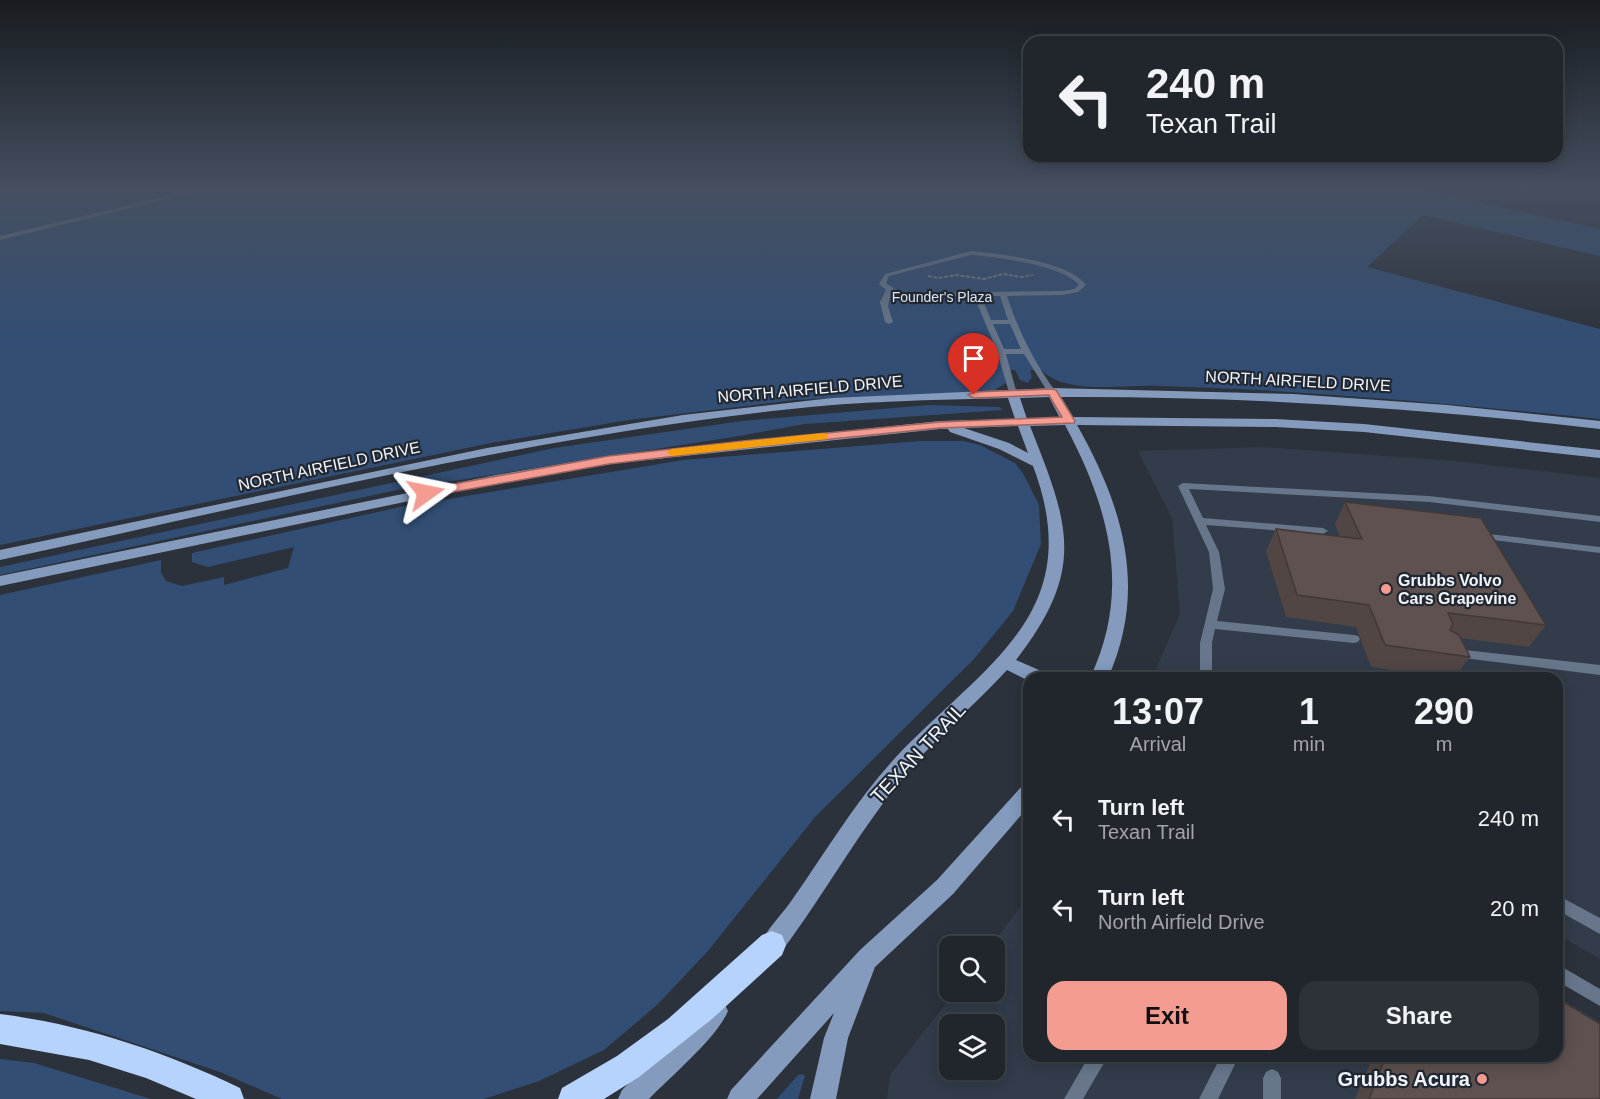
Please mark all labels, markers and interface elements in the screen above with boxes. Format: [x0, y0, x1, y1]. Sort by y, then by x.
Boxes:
icon: left [1047, 60, 1125, 138]
text: 240 m [1146, 60, 1265, 107]
text: Texan Trail [1146, 109, 1277, 139]
park label: Founder's Plaza [892, 289, 993, 305]
pin [948, 333, 999, 395]
icon: arrive [957, 342, 990, 375]
street label: NORTH AIRFIELD DRIVE [1205, 368, 1391, 394]
street label: NORTH AIRFIELD DRIVE [717, 372, 903, 406]
street label: NORTH AIRFIELD DRIVE [237, 438, 421, 494]
position arrow [394, 461, 458, 525]
place label: Grubbs Volvo Cars Grapevine [1398, 572, 1516, 607]
marker: Grubbs Volvo Cars Grapevine [1379, 582, 1393, 596]
text: 13:07 [1112, 691, 1204, 732]
text: 1 [1299, 691, 1319, 732]
text: 290 [1414, 691, 1474, 732]
street label: TEXAN TRAIL [866, 698, 970, 808]
text: Arrival [1130, 733, 1186, 755]
text: min [1293, 733, 1325, 755]
text: m [1436, 733, 1452, 755]
text: Turn left [1098, 795, 1184, 820]
icon: left [1047, 803, 1080, 836]
text: 240 m [1478, 806, 1539, 831]
text: Texan Trail [1098, 821, 1195, 843]
text: Turn left [1098, 885, 1184, 910]
icon: left [1047, 893, 1080, 926]
text: 20 m [1490, 896, 1539, 921]
text: North Airfield Drive [1098, 911, 1265, 933]
map controls [939, 936, 1005, 1080]
button: search [939, 936, 1005, 1002]
button: Exit [1047, 981, 1287, 1050]
button: Share [1299, 981, 1539, 1050]
button: layers [939, 1014, 1005, 1080]
place label: Grubbs Acura [1337, 1068, 1471, 1090]
marker: Grubbs Acura [1475, 1072, 1489, 1086]

